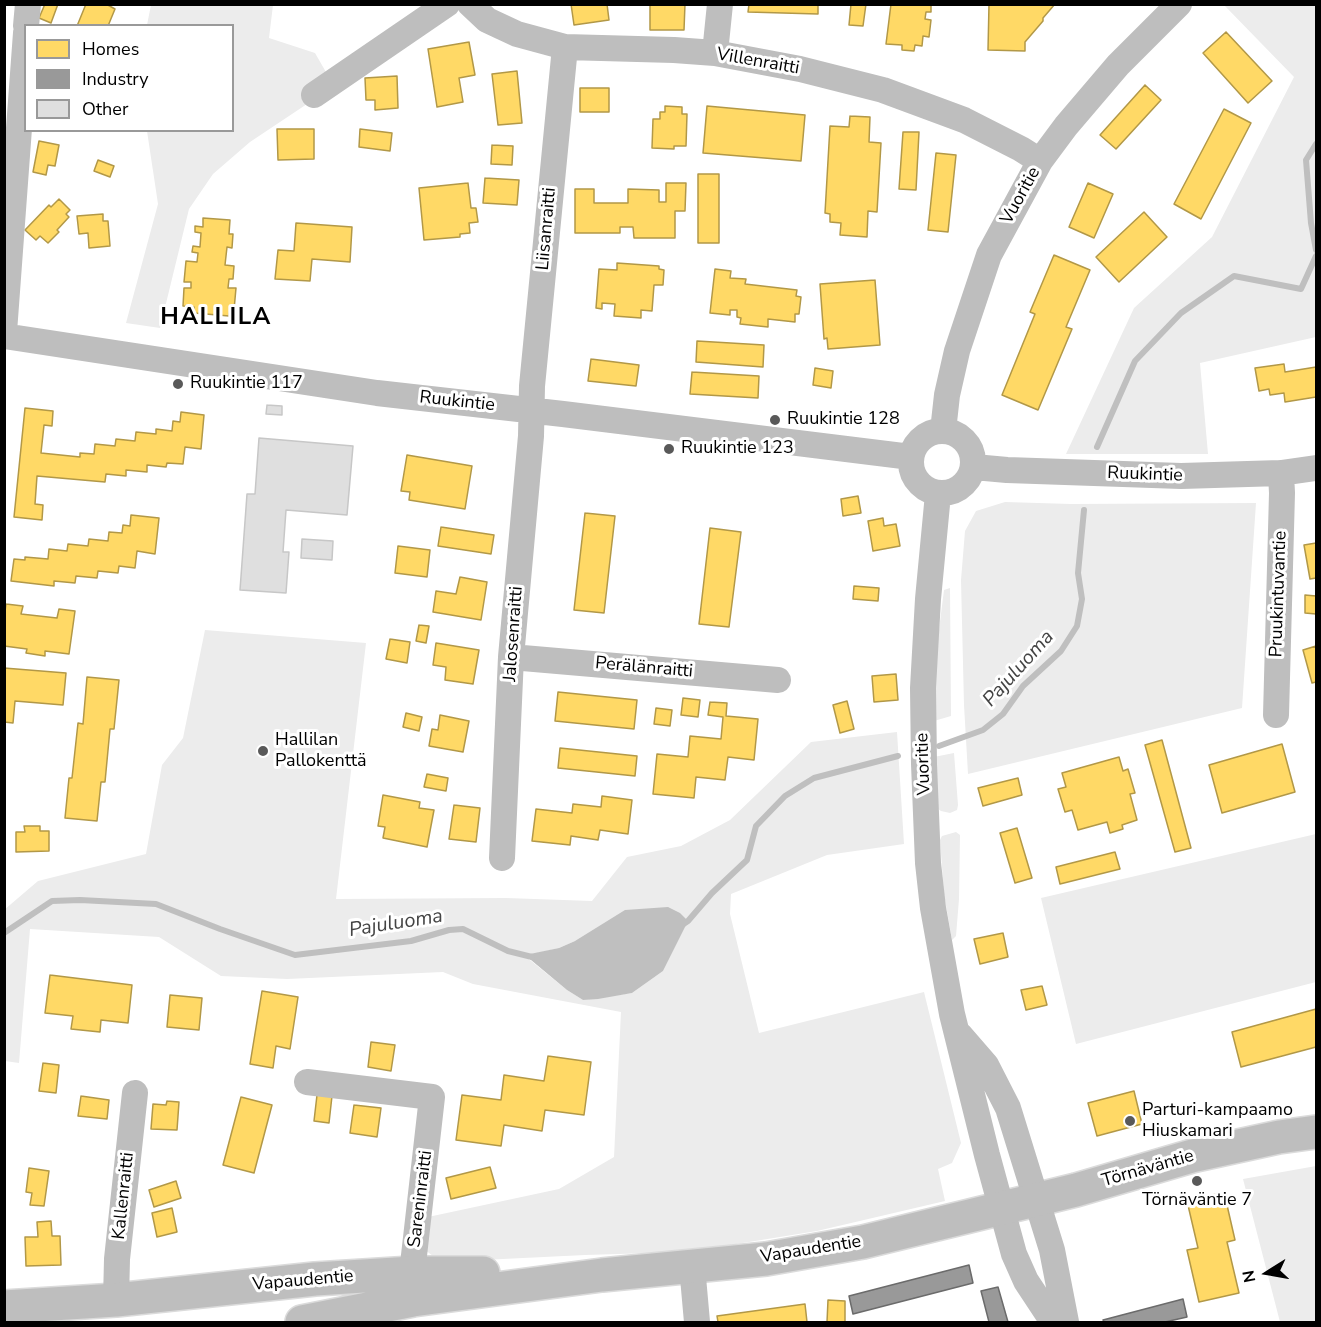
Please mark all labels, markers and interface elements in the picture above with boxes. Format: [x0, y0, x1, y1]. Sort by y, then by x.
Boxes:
legend [24, 24, 234, 132]
text: Homes [82, 37, 139, 61]
street label: Villenraitti [715, 44, 801, 80]
text: Industry [82, 67, 149, 91]
text: Other [82, 97, 128, 121]
street label: Vuoritie [996, 164, 1046, 228]
street label: Liisanraitti [533, 187, 561, 271]
district label: HALLILA [160, 304, 272, 332]
place label: Ruukintie 117 [190, 373, 303, 395]
marker: Ruukintie 117 [171, 377, 185, 391]
street label: Ruukintie [418, 387, 496, 417]
place label: Ruukintie 128 [787, 409, 900, 431]
marker: Ruukintie 128 [768, 413, 782, 427]
place label: Ruukintie 123 [681, 438, 794, 460]
marker: Ruukintie 123 [662, 442, 676, 456]
street label: Ruukintie [1107, 463, 1183, 487]
street label: Pruukintuvantie [1266, 530, 1292, 658]
street label: Jalosenraitti [500, 586, 528, 682]
water label: Pajuluoma [978, 626, 1060, 712]
street label: Perälänraitti [594, 653, 694, 683]
place label: Hallilan Pallokenttä [275, 730, 367, 772]
street label: Vuoritie [912, 733, 936, 795]
marker: Hallilan Pallokenttä [256, 744, 270, 758]
water label: Pajuluoma [347, 905, 445, 943]
place label: Parturi-kampaamo Hiuskamari [1142, 1100, 1293, 1142]
marker: Parturi-kampaamo Hiuskamari [1123, 1114, 1137, 1128]
street label: Törnäväntie [1100, 1146, 1196, 1192]
street label: Sareninraitti [404, 1149, 438, 1249]
street label: Kallenraitti [109, 1151, 139, 1241]
marker: Törnäväntie 7 [1190, 1174, 1204, 1188]
place label: Törnäväntie 7 [1142, 1190, 1252, 1212]
street label: Vapaudentie [759, 1231, 863, 1269]
north arrow [1237, 1243, 1297, 1303]
street label: Vapaudentie [252, 1266, 354, 1296]
text: N [1237, 1268, 1261, 1284]

